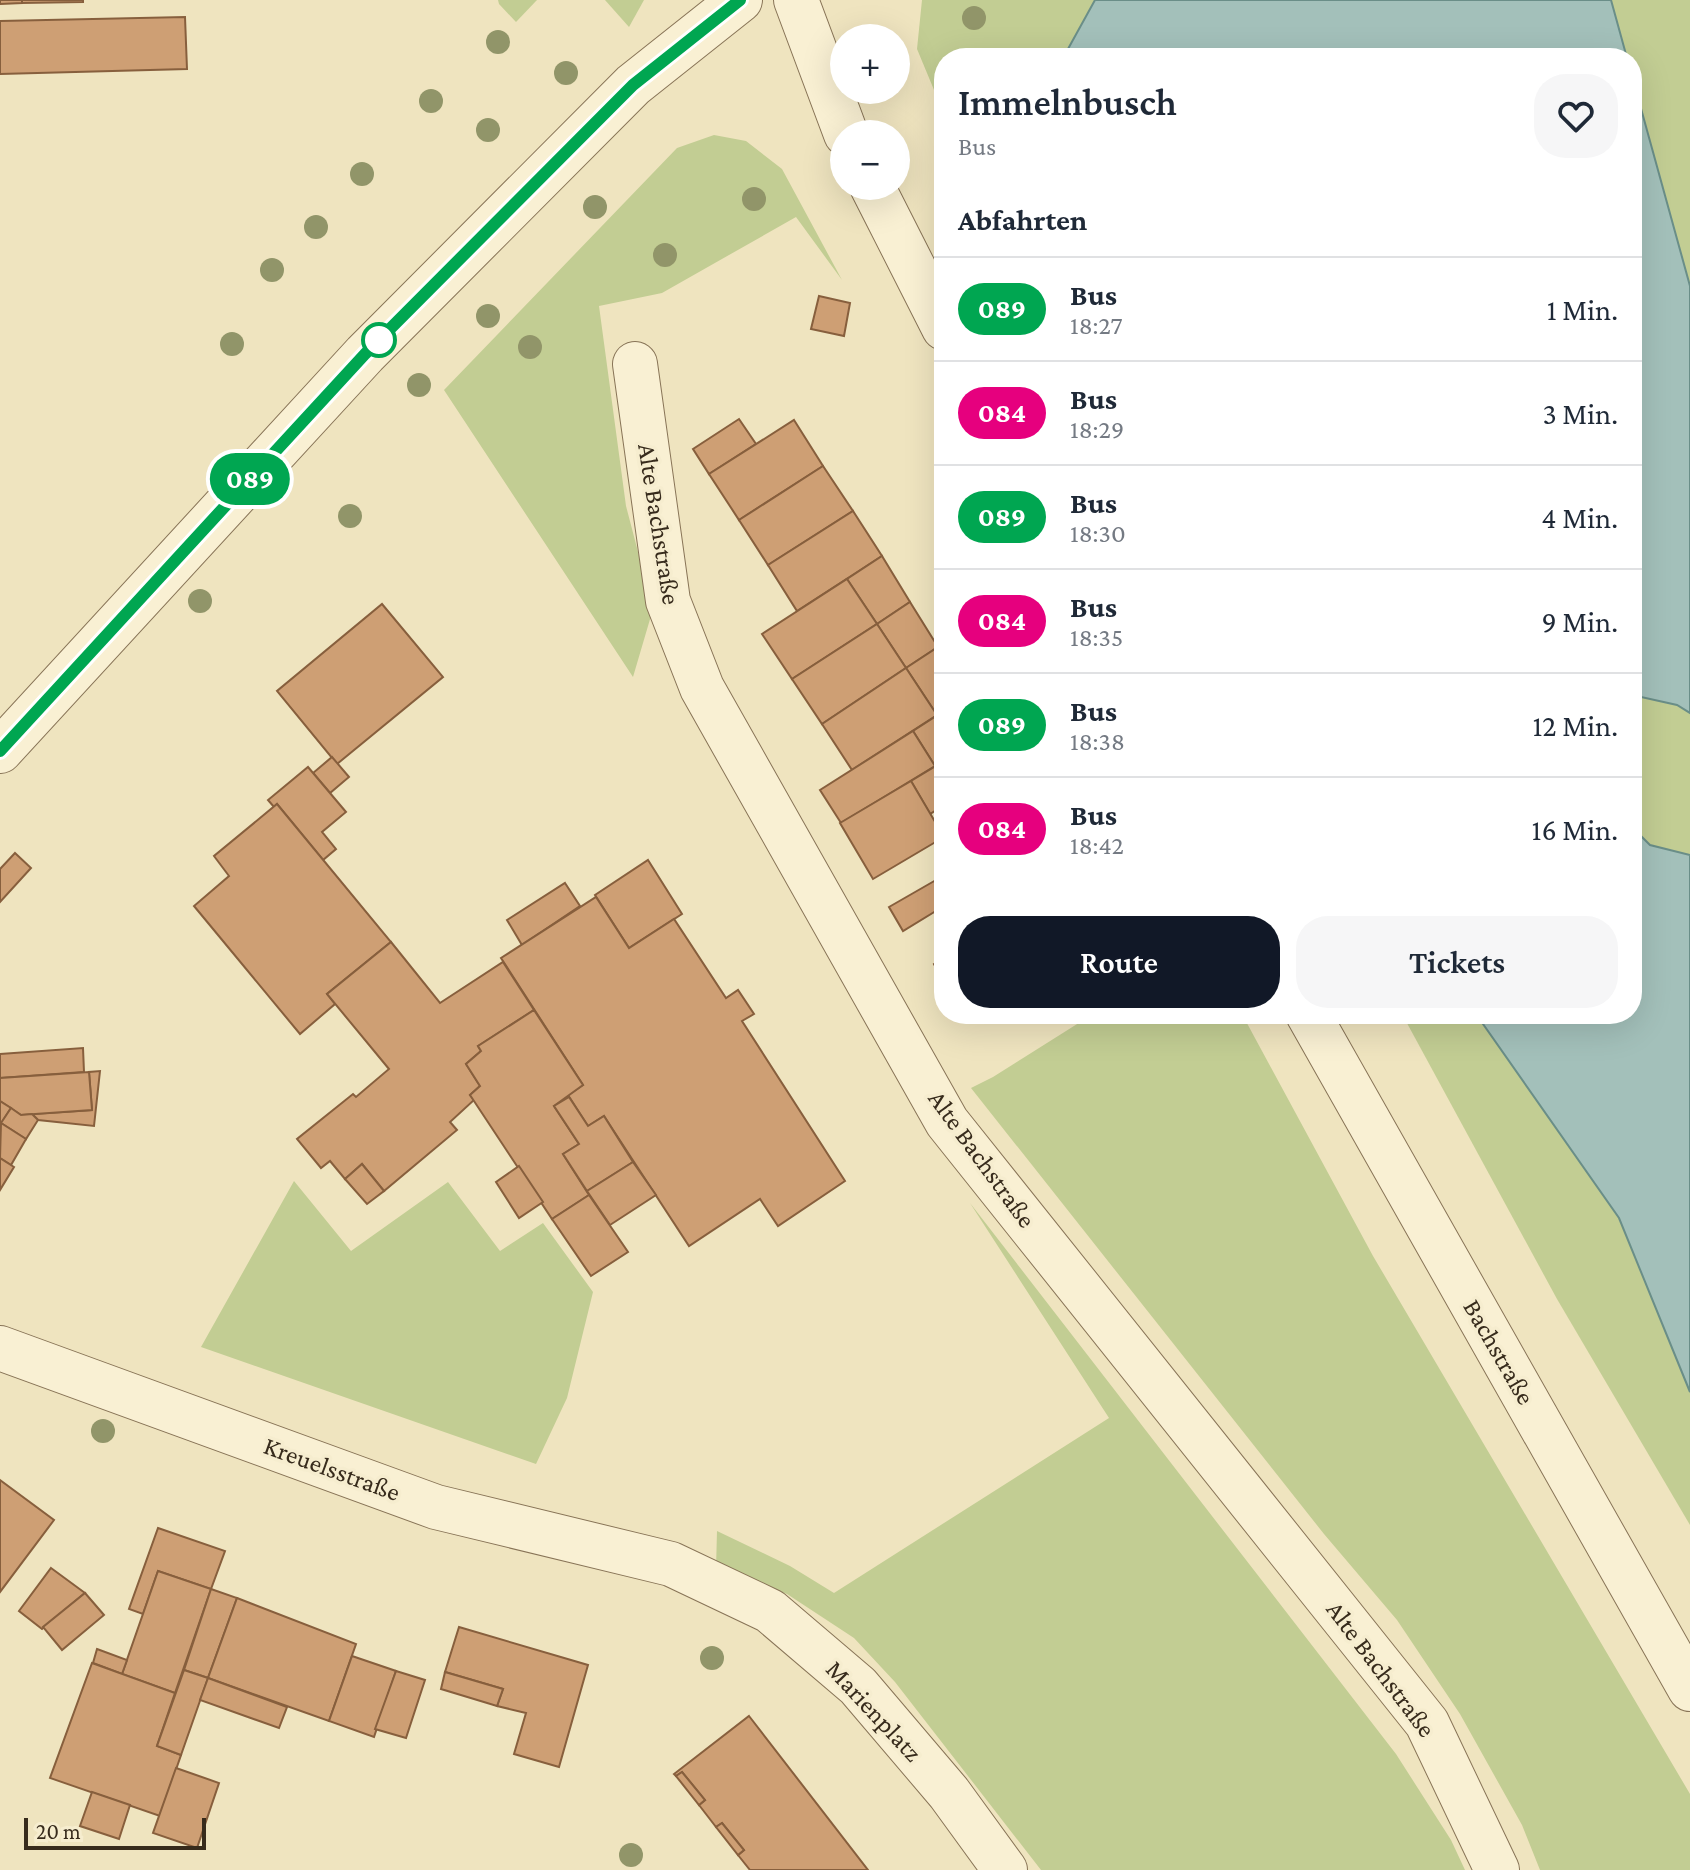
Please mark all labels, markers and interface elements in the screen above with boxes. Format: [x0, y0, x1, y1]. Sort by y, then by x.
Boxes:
map controls [830, 24, 910, 200]
button: + [830, 24, 910, 104]
button: heart [1534, 74, 1618, 158]
text: Immelnbusch [958, 81, 1177, 123]
button: − [830, 120, 910, 200]
text: Bus [958, 132, 996, 161]
text: Abfahrten [958, 203, 1087, 236]
text: Bus [1070, 278, 1117, 311]
text: 089 [978, 293, 1026, 324]
text: 1 Min. [1547, 293, 1618, 326]
text: 18:27 [1070, 311, 1123, 340]
unlabelled marker [362, 323, 396, 357]
text: Bus [1070, 382, 1117, 415]
text: 084 [978, 397, 1026, 428]
text: 3 Min. [1542, 397, 1618, 430]
text: 18:29 [1070, 415, 1124, 444]
street label: Alte Bachstraße [632, 441, 686, 607]
line badge: 089 [204, 453, 296, 505]
text: 089 [226, 463, 274, 494]
text: Bus [1070, 486, 1117, 519]
text: 089 [978, 501, 1026, 532]
text: 4 Min. [1541, 501, 1618, 534]
text: 18:30 [1070, 519, 1126, 548]
text: Bus [1070, 590, 1117, 623]
text: 084 [978, 605, 1026, 636]
text: 9 Min. [1541, 605, 1618, 638]
text: 18:35 [1070, 623, 1123, 652]
text: Bus [1070, 694, 1117, 727]
text: 089 [978, 709, 1026, 740]
text: 12 Min. [1532, 709, 1618, 742]
text: 18:38 [1070, 727, 1125, 756]
text: Bus [1070, 798, 1117, 831]
text: 084 [978, 813, 1026, 844]
text: 16 Min. [1531, 813, 1618, 846]
text: 18:42 [1070, 831, 1124, 860]
button: Route [958, 916, 1280, 1008]
button: Tickets [1296, 916, 1618, 1008]
street label: Alte Bachstraße [922, 1085, 1042, 1233]
street label: Bachstraße [1457, 1294, 1541, 1410]
street label: Kreuelsstraße [260, 1431, 404, 1507]
street label: Alte Bachstraße [1320, 1595, 1442, 1743]
street label: Marienplatz [820, 1655, 928, 1767]
scale bar [24, 1814, 206, 1850]
text: 20 m [36, 1819, 81, 1844]

